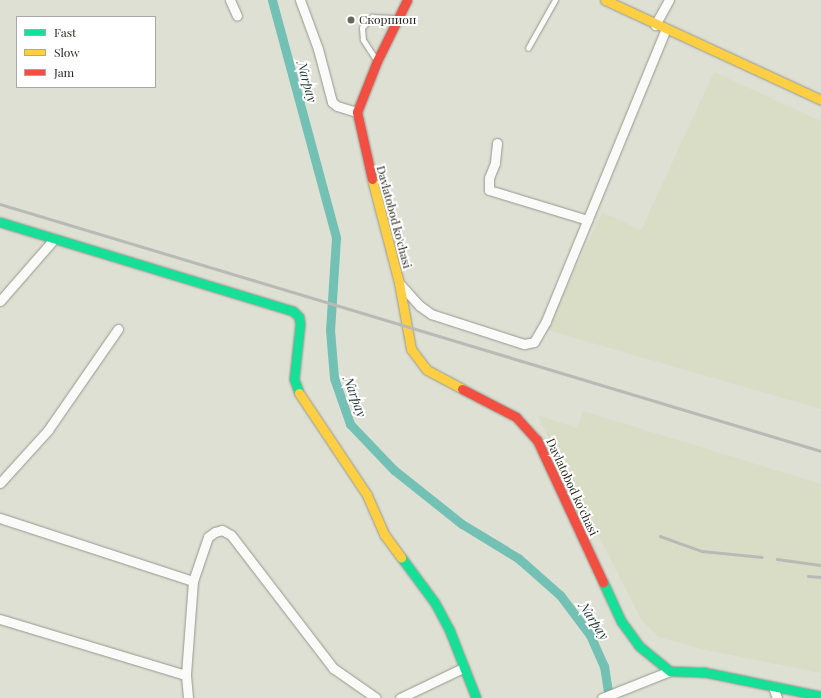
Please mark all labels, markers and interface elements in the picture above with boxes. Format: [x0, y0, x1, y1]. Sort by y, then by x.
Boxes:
place label: Скорпион [359, 13, 416, 27]
marker: Скорпион [346, 15, 356, 25]
legend [16, 16, 156, 88]
text: Fast [54, 24, 76, 40]
text: Slow [54, 44, 80, 60]
water label: Narpay [294, 60, 320, 104]
text: Jam [54, 64, 74, 80]
street label: Davlatobod ko'chasi [373, 164, 415, 270]
water label: Narpay [341, 375, 369, 419]
street label: Davlatobod ko'chasi [543, 436, 601, 538]
water label: Narpay [576, 599, 612, 643]

